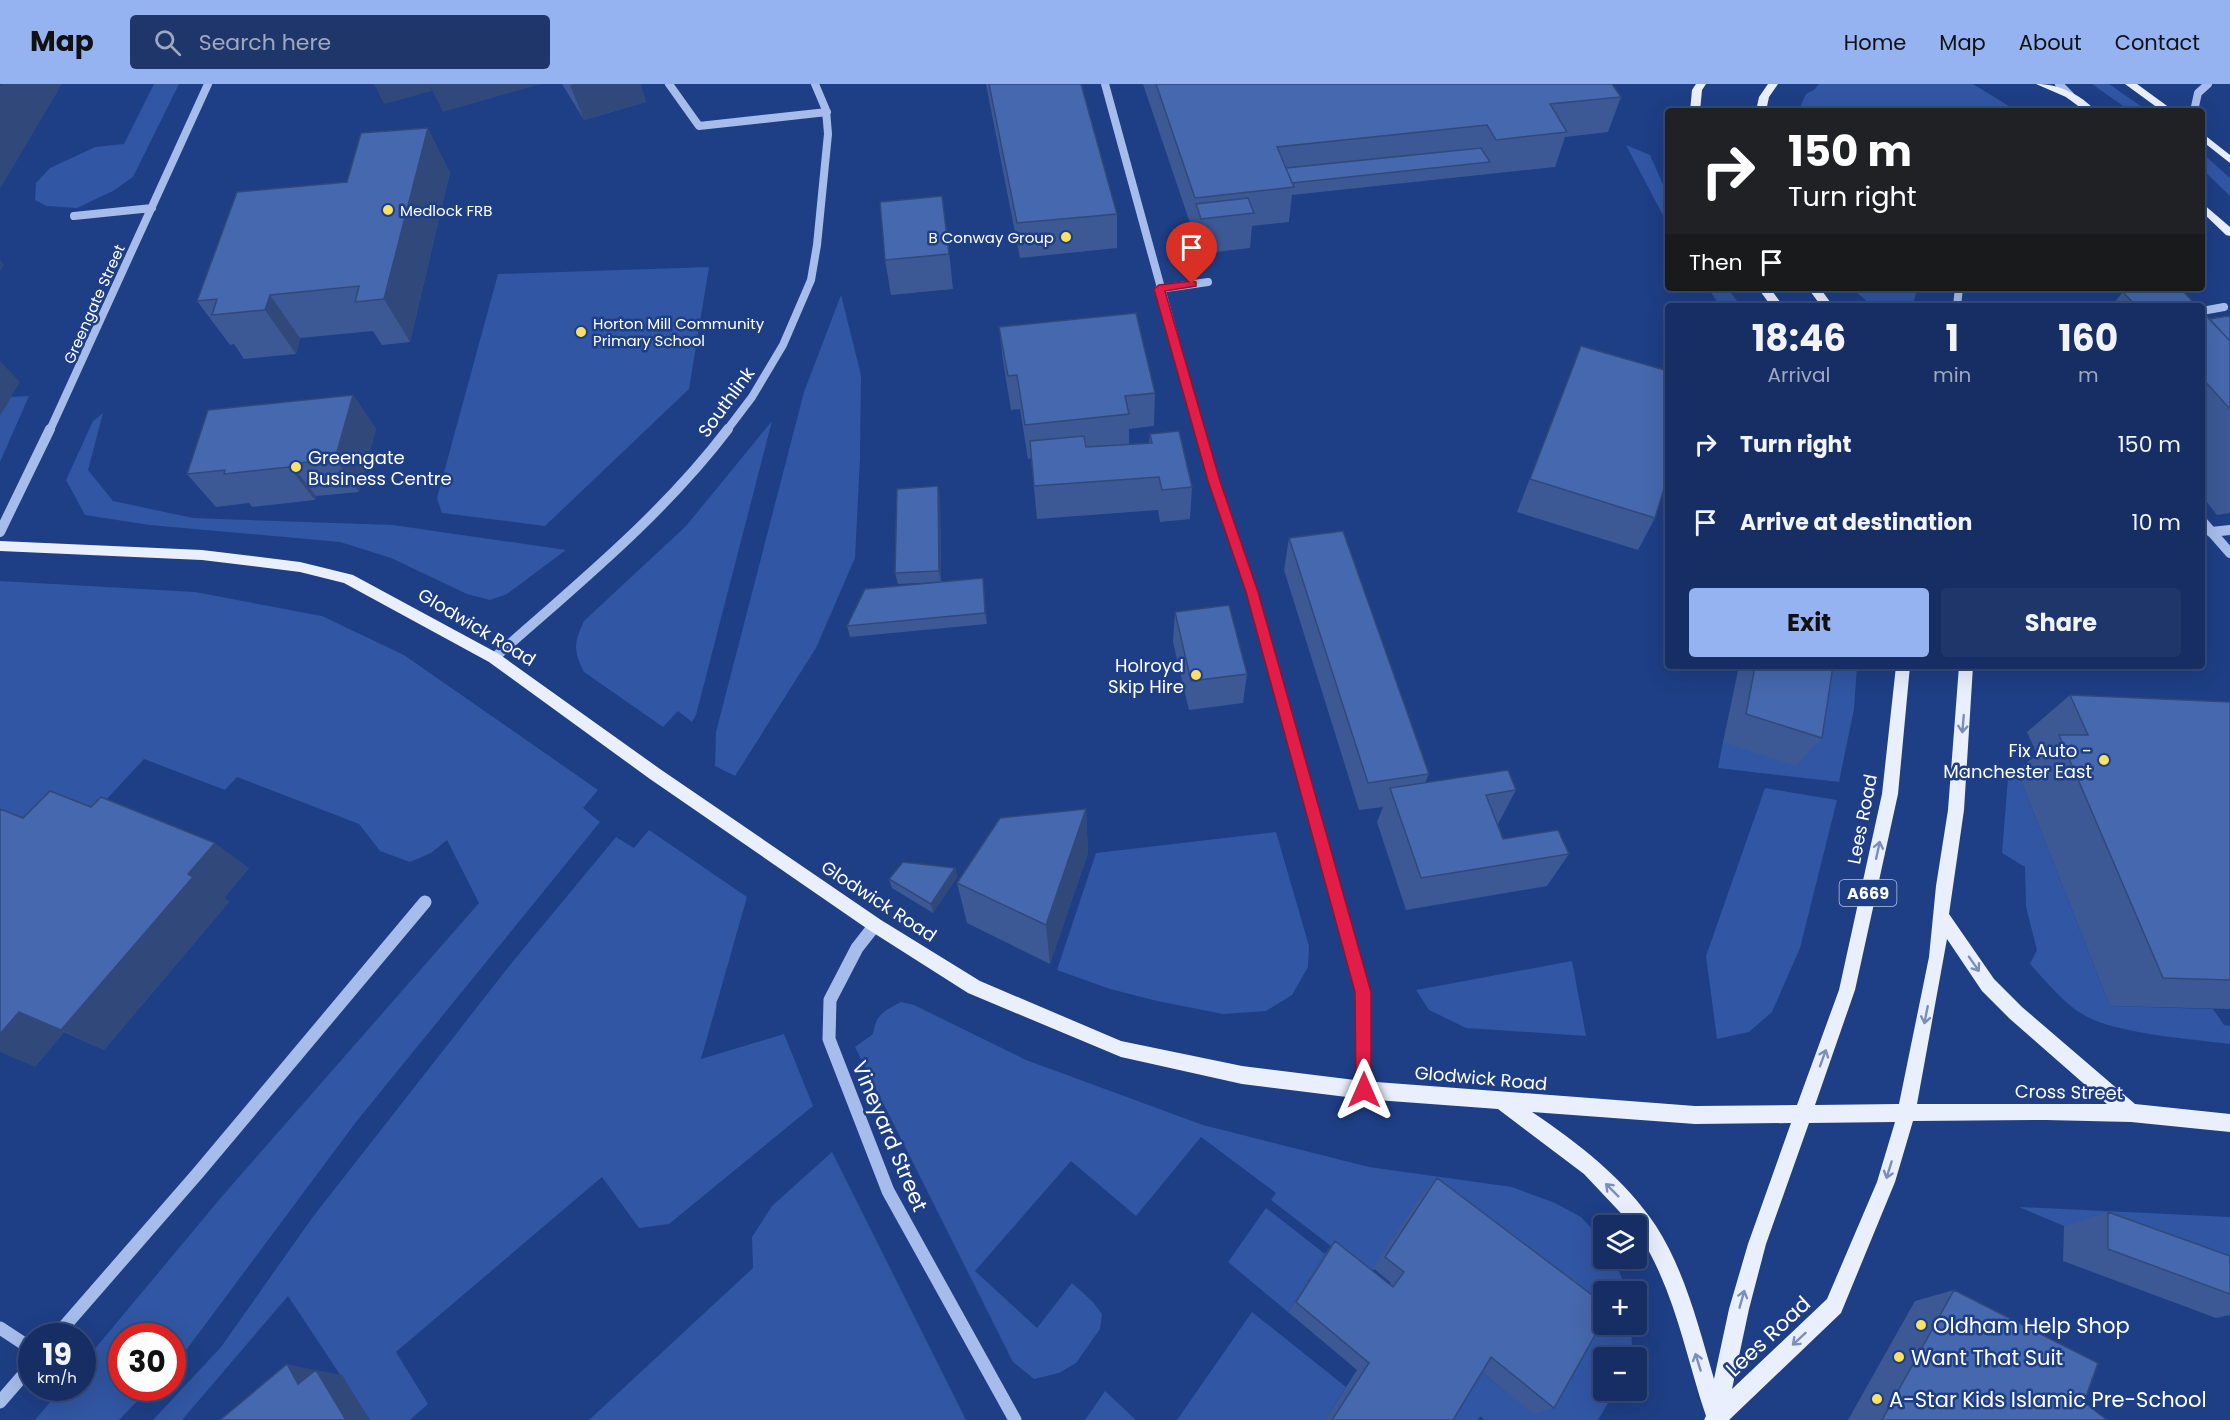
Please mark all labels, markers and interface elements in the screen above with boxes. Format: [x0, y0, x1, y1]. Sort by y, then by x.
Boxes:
search box [130, 15, 550, 69]
text: Map [30, 22, 94, 61]
icon: search [151, 26, 184, 59]
text: Search here [199, 27, 331, 58]
text: Home [1844, 28, 1906, 57]
text: Map [1939, 28, 1986, 57]
text: About [2019, 28, 2082, 57]
text: Contact [2115, 28, 2200, 57]
text: 150 m [1788, 122, 1912, 181]
icon: right [1689, 132, 1767, 210]
text: Turn right [1788, 178, 1917, 215]
place label: Medlock FRB [400, 200, 492, 221]
marker: Medlock FRB [381, 203, 395, 217]
pin [1166, 222, 1217, 284]
place label: B Conway Group [929, 227, 1054, 248]
marker: B Conway Group [1059, 230, 1073, 244]
icon: arrive [1175, 231, 1208, 264]
street label: Greengate Street [58, 241, 130, 367]
icon: arrive [1755, 246, 1788, 279]
text: Then [1689, 247, 1743, 278]
place label: Horton Mill Community Primary School [593, 313, 765, 351]
text: 18:46 [1752, 313, 1846, 364]
text: 1 [1945, 313, 1959, 364]
text: 160 [2058, 313, 2118, 364]
marker: Horton Mill Community Primary School [574, 325, 588, 339]
street label: Southlink [692, 361, 760, 442]
text: Arrival [1768, 361, 1831, 389]
text: min [1933, 361, 1971, 389]
text: m [2078, 361, 2099, 389]
icon: right [1689, 428, 1722, 461]
text: Turn right [1740, 429, 1851, 460]
text: 150 m [2118, 429, 2181, 460]
place label: Greengate Business Centre [308, 445, 452, 491]
marker: Greengate Business Centre [289, 460, 303, 474]
icon: arrive [1689, 506, 1722, 539]
text: Arrive at destination [1740, 507, 1972, 538]
text: 10 m [2132, 507, 2181, 538]
street label: Glodwick Road [414, 582, 540, 672]
button: Exit [1689, 588, 1929, 657]
button: Share [1941, 588, 2181, 657]
place label: Holroyd Skip Hire [1108, 653, 1184, 699]
marker: Holroyd Skip Hire [1189, 668, 1203, 682]
one-way arrow [1957, 714, 1968, 734]
place label: Fix Auto - Manchester East [1943, 738, 2092, 784]
marker: Fix Auto - Manchester East [2097, 753, 2111, 767]
street label: Lees Road [1841, 772, 1883, 866]
one-way arrow [1873, 841, 1884, 860]
street label: Glodwick Road [816, 854, 942, 948]
road number: A669 [1840, 880, 1896, 906]
one-way arrow [1968, 955, 1980, 972]
one-way arrow [1920, 1006, 1932, 1025]
one-way arrow [1818, 1049, 1829, 1068]
street label: Vineyard Street [845, 1056, 935, 1216]
position arrow [1332, 1058, 1396, 1122]
street label: Glodwick Road [1414, 1060, 1548, 1096]
street label: Cross Street [2015, 1079, 2123, 1105]
one-way arrow [1883, 1160, 1894, 1179]
one-way arrow [1605, 1183, 1620, 1198]
map controls [1593, 1215, 1647, 1401]
button: layers [1593, 1215, 1647, 1269]
button: + [1593, 1281, 1647, 1335]
street label: Lees Road [1719, 1289, 1817, 1383]
one-way arrow [1737, 1290, 1748, 1309]
place label: Oldham Help Shop [1933, 1311, 2130, 1340]
marker: Oldham Help Shop [1914, 1318, 1928, 1332]
speed limit sign: 30 [108, 1323, 186, 1401]
one-way arrow [1792, 1332, 1807, 1346]
text: 19 [42, 1333, 72, 1376]
place label: Want That Suit [1911, 1343, 2063, 1372]
button: − [1593, 1347, 1647, 1401]
marker: Want That Suit [1892, 1350, 1906, 1364]
one-way arrow [1692, 1353, 1703, 1372]
text: km/h [37, 1367, 77, 1388]
place label: A-Star Kids Islamic Pre-School [1889, 1385, 2207, 1414]
marker: A-Star Kids Islamic Pre-School [1870, 1392, 1884, 1406]

